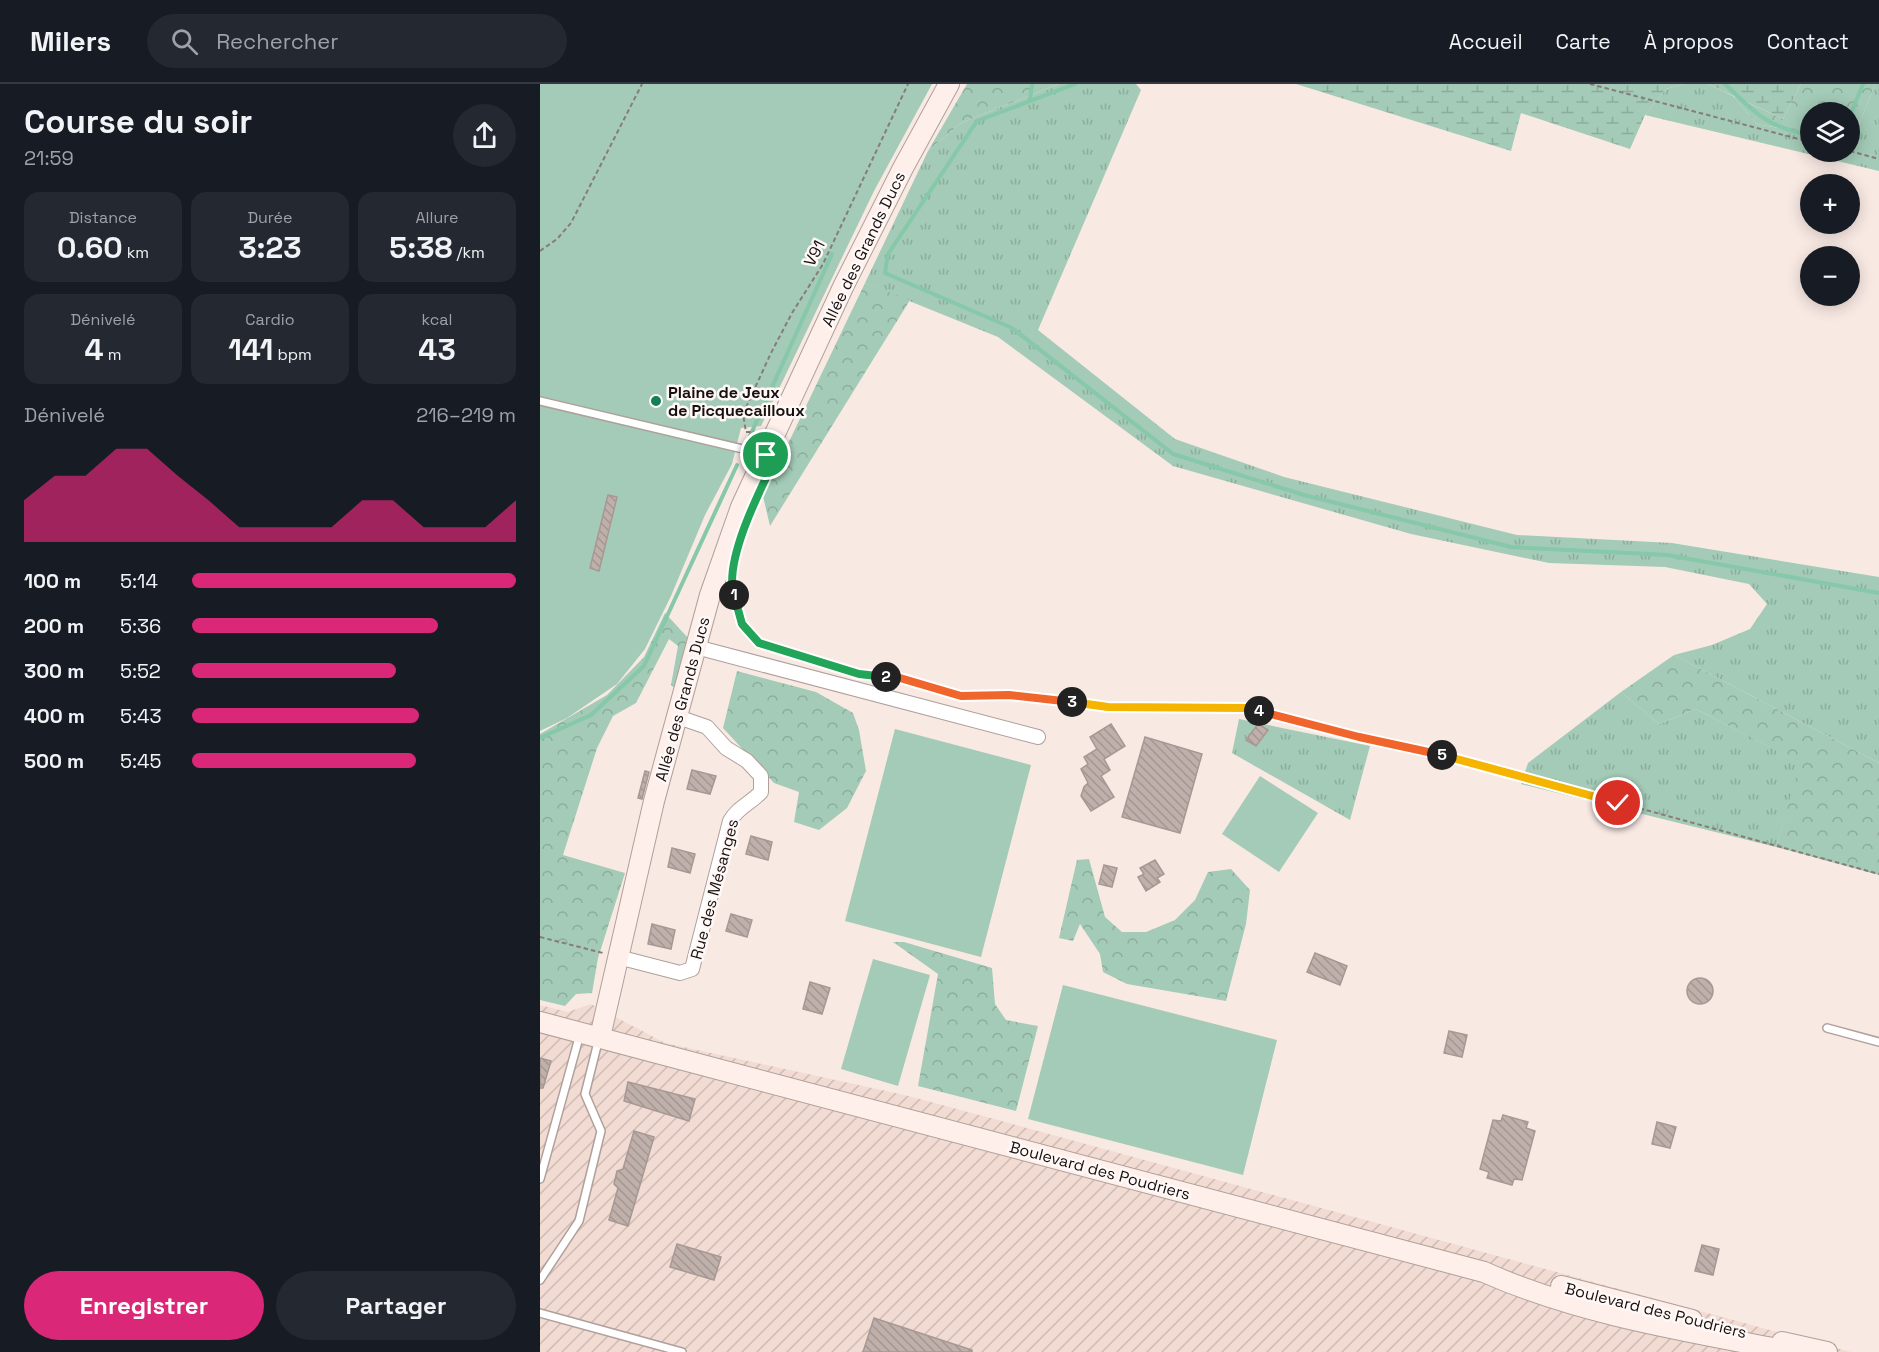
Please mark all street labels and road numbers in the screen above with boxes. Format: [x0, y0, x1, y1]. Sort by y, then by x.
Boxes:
street label: Allée des Grands Ducs [817, 168, 910, 330]
street label: V91 [799, 237, 830, 270]
street label: Allée des Grands Ducs [650, 614, 715, 784]
street label: Rue des Mésanges [686, 817, 743, 962]
street label: Boulevard des Poudriers [1007, 1136, 1193, 1205]
street label: Boulevard des Poudriers [1563, 1278, 1749, 1343]

